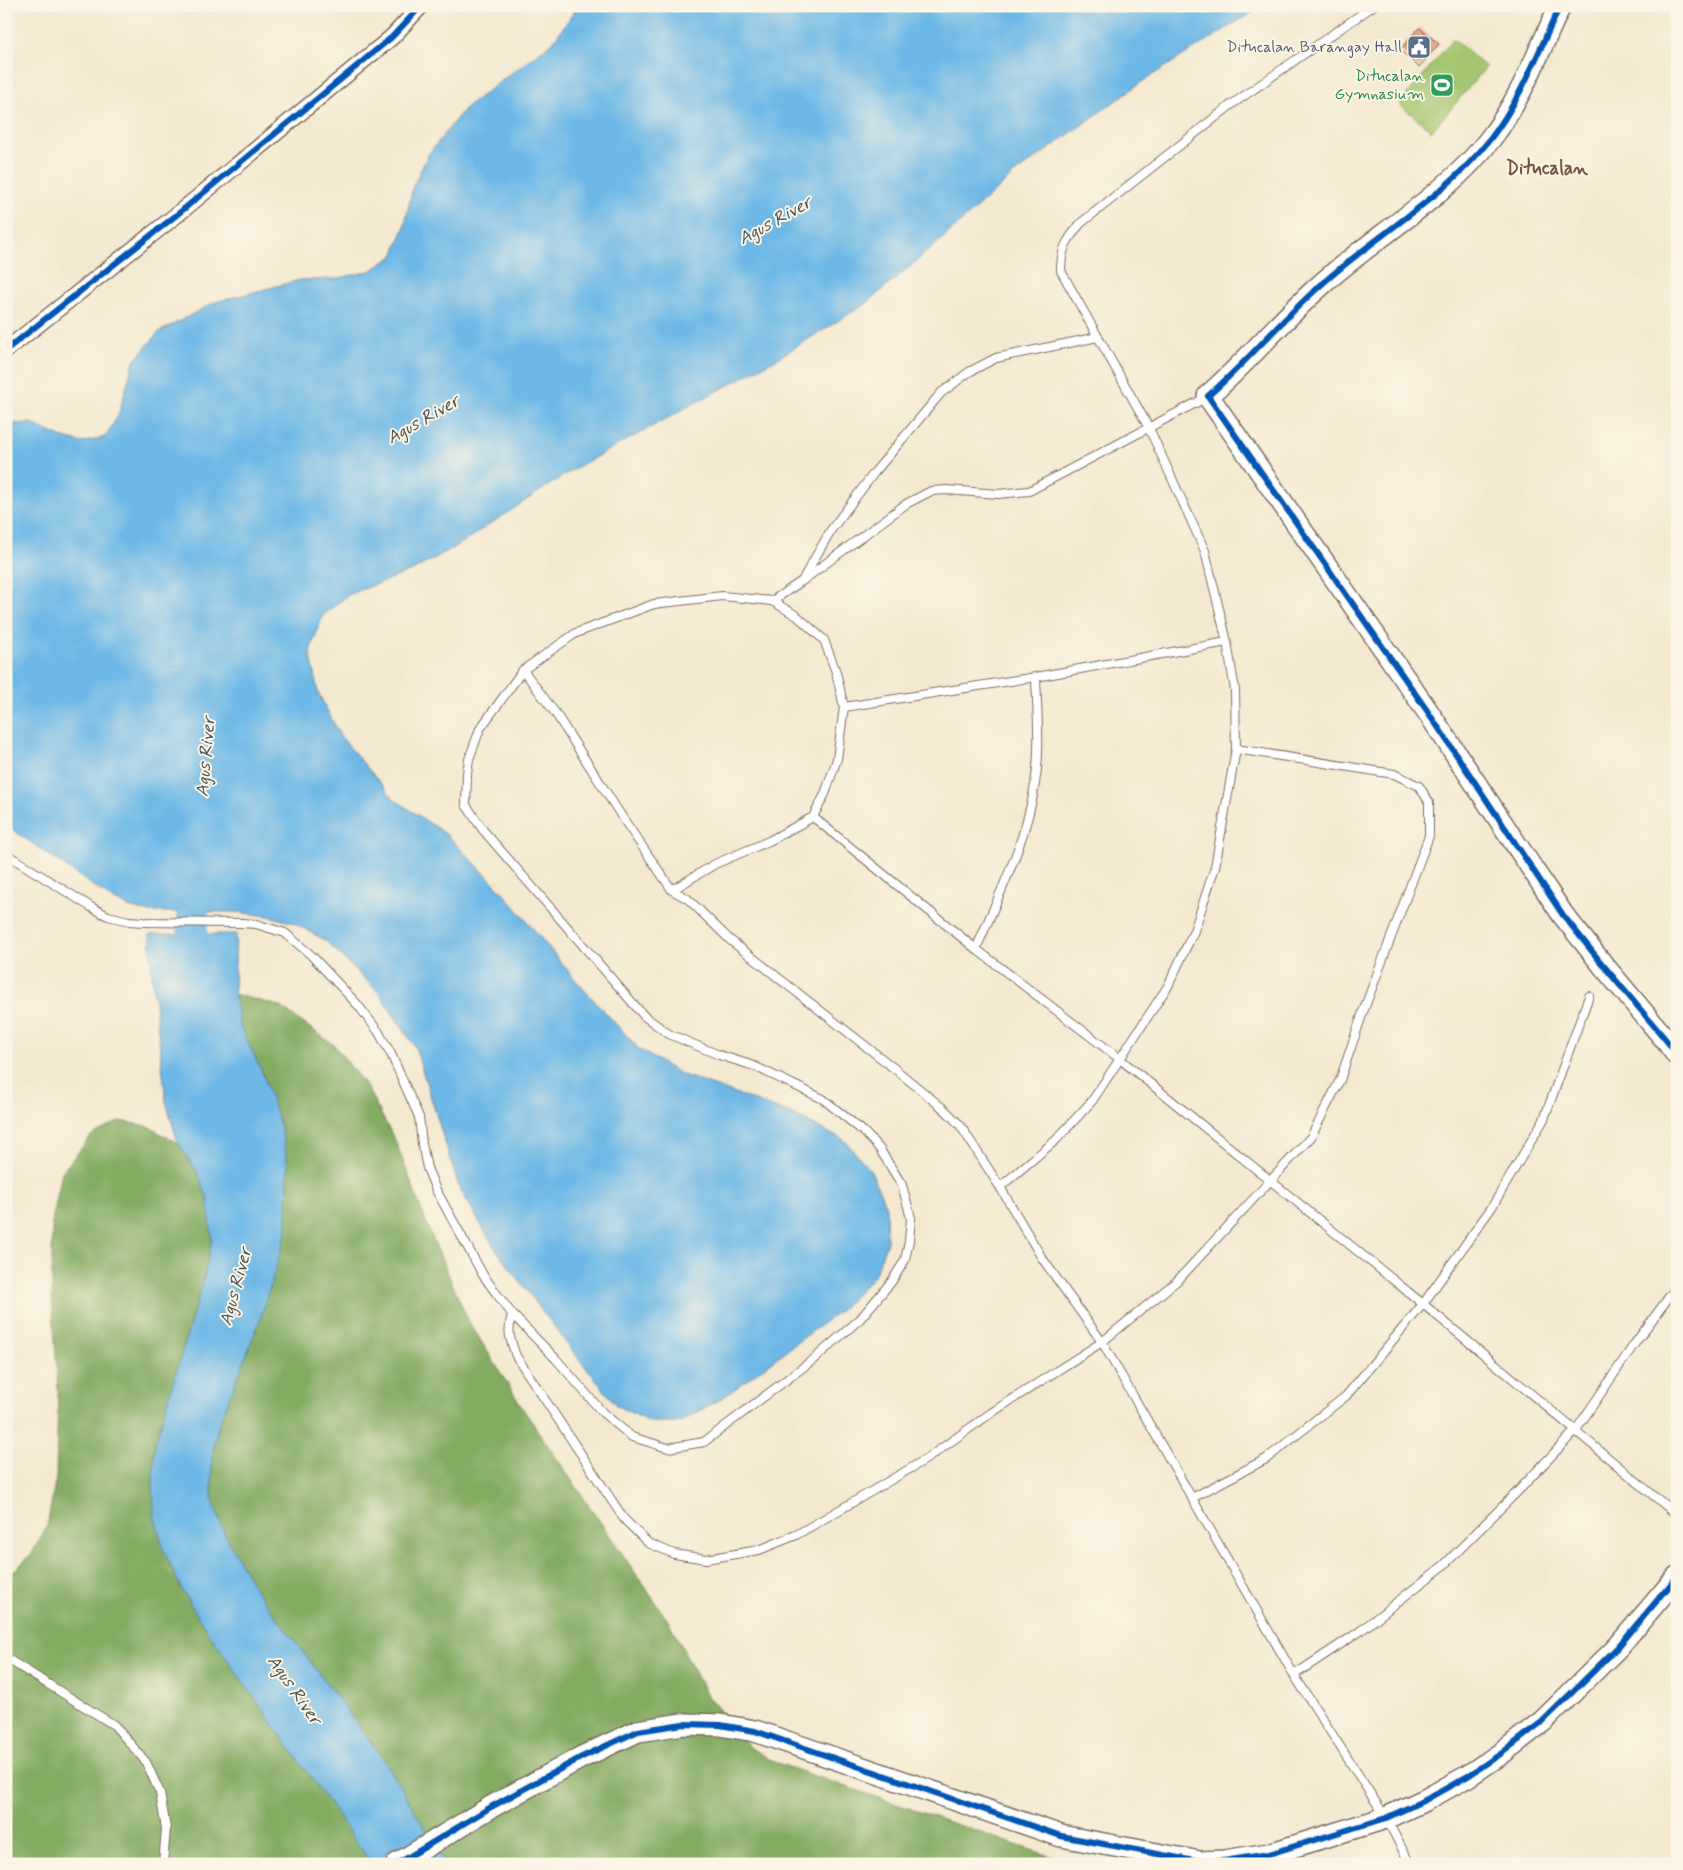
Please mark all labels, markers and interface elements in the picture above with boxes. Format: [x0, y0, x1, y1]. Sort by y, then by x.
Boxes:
public building icon: Ditucalan Barangay Hall [1406, 34, 1432, 60]
place label: Ditucalan Barangay Hall [1227, 37, 1402, 58]
place label: Ditucalan Gymnasium [1334, 66, 1424, 105]
sports icon: Ditucalan Gymnasium [1429, 72, 1455, 98]
district label: Ditucalan [1506, 156, 1588, 181]
water label: Agus River [734, 190, 818, 251]
water label: Agus River [382, 388, 466, 450]
water label: Agus River [191, 714, 222, 798]
water label: Agus River [214, 1243, 259, 1329]
water label: Agus River [261, 1650, 328, 1732]

